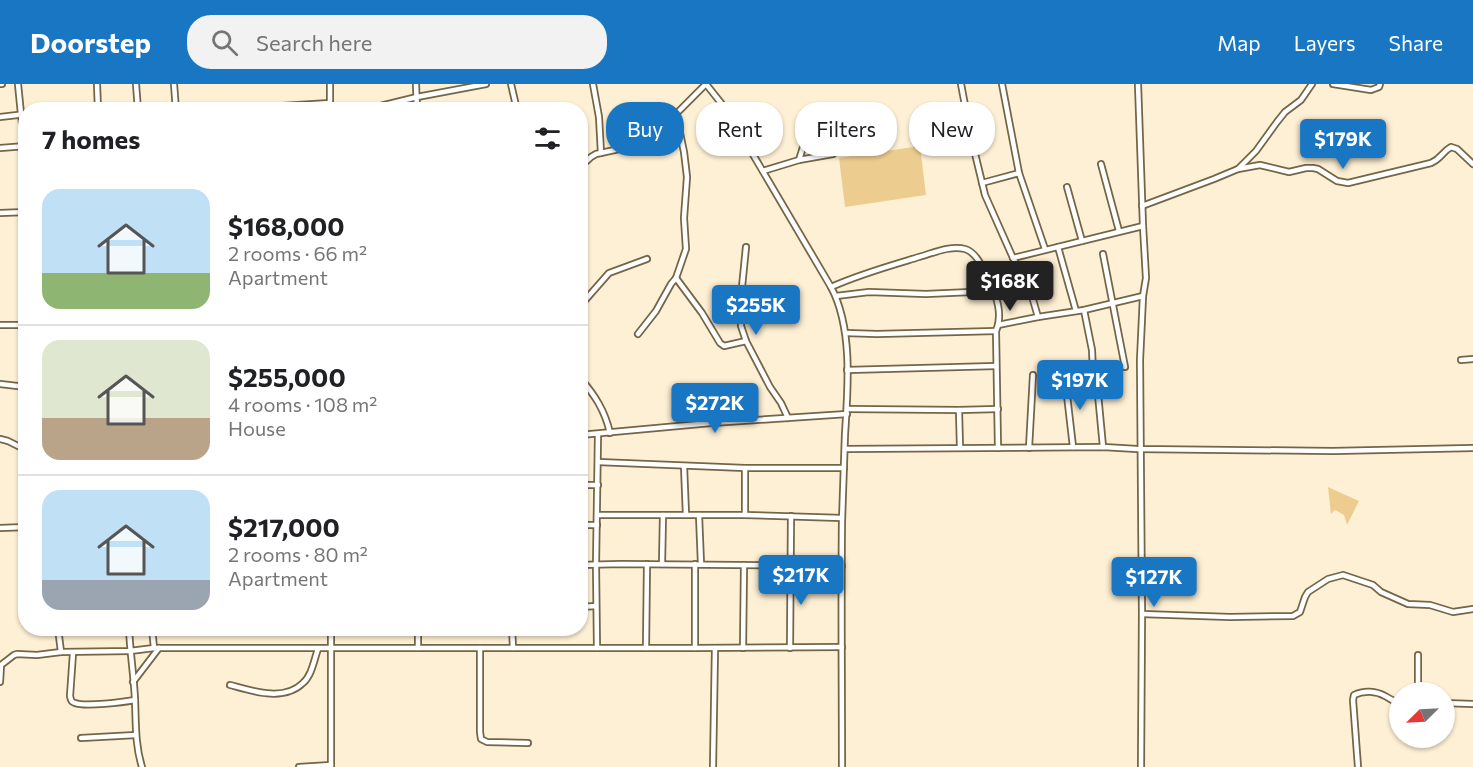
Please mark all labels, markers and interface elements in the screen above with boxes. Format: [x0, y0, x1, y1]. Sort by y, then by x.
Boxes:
search box [187, 15, 607, 69]
text: Doorstep [30, 25, 151, 59]
icon: search [208, 26, 241, 59]
text: Search here [256, 29, 372, 56]
text: Map [1217, 30, 1261, 55]
text: Layers [1294, 30, 1356, 55]
text: Share [1389, 30, 1443, 55]
chip: Buy [606, 102, 684, 156]
chip: Rent [696, 102, 783, 156]
chip: Filters [795, 102, 897, 156]
chip: New [909, 102, 995, 156]
pin: $179K [1301, 119, 1385, 170]
icon: filters [531, 122, 564, 155]
text: 7 homes [42, 123, 140, 154]
text: $179K [1314, 126, 1372, 150]
text: $168,000 [228, 210, 344, 241]
icon: home [90, 213, 162, 285]
text: 2 rooms · 66 m² [228, 241, 367, 265]
pin: $168K [968, 261, 1052, 312]
text: Apartment [228, 265, 328, 289]
text: $168K [980, 268, 1040, 292]
pin: $255K [714, 285, 798, 336]
text: $255K [726, 292, 786, 316]
pin: $197K [1038, 360, 1122, 411]
text: $255,000 [228, 361, 346, 392]
icon: home [90, 364, 162, 436]
text: $197K [1051, 367, 1109, 391]
pin: $272K [673, 383, 757, 434]
text: $272K [685, 390, 745, 414]
text: 4 rooms · 108 m² [228, 392, 377, 416]
text: House [228, 416, 286, 440]
text: $217,000 [228, 511, 340, 542]
icon: home [90, 514, 162, 586]
text: 2 rooms · 80 m² [228, 542, 368, 566]
pin: $217K [759, 555, 843, 606]
pin: $127K [1112, 557, 1196, 608]
text: $217K [773, 562, 829, 586]
text: $127K [1126, 564, 1182, 588]
text: Apartment [228, 566, 328, 590]
north arrow [1389, 682, 1455, 748]
map controls [1389, 682, 1455, 748]

